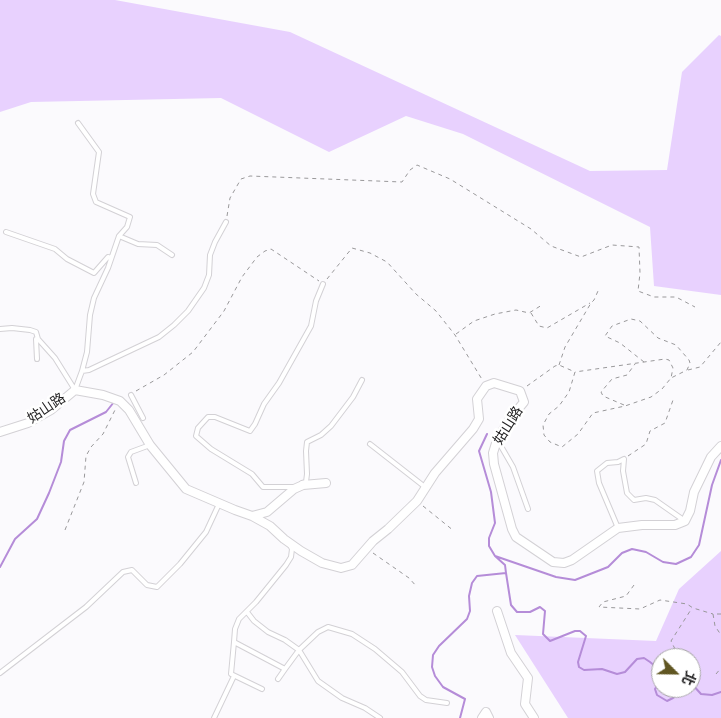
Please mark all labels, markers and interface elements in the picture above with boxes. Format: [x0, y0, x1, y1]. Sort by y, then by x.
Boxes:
street label: 姑山路 [25, 390, 69, 428]
street label: 姑山路 [491, 404, 527, 448]
north arrow [651, 648, 701, 698]
text: 北 [677, 668, 702, 689]

